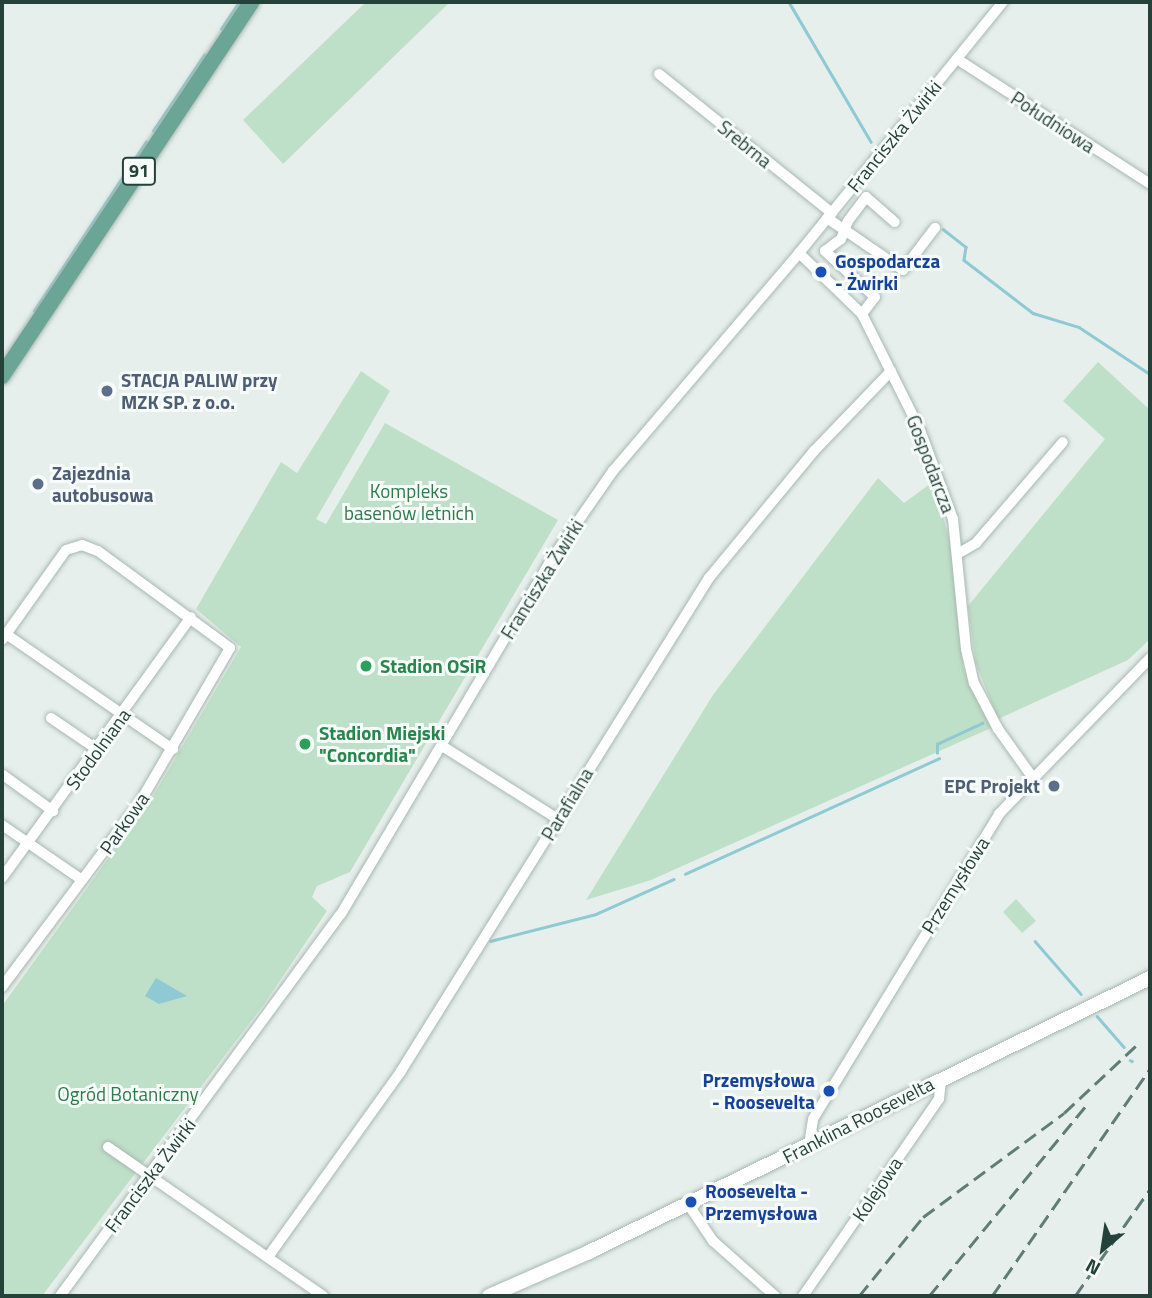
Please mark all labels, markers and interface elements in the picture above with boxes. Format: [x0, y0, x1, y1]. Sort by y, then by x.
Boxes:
street label: Franciszka Żwirki [842, 76, 946, 196]
street label: Południowa [1007, 86, 1099, 158]
street label: Srebrna [714, 115, 776, 173]
road number: 91 [122, 156, 156, 186]
place label: Gospodarcza - Żwirki [835, 250, 940, 294]
marker: Gospodarcza - Żwirki [813, 264, 829, 280]
place label: STACJA PALIW przy MZK SP. z o.o. [121, 369, 278, 413]
marker: STACJA PALIW przy MZK SP. z o.o. [99, 383, 115, 399]
street label: Gospodarcza [902, 412, 960, 516]
place label: Zajezdnia autobusowa [52, 462, 154, 506]
marker: Zajezdnia autobusowa [30, 476, 46, 492]
park label: Kompleks basenów letnich [344, 480, 474, 524]
street label: Franciszka Żwirki [496, 515, 588, 643]
place label: Stadion OSiR [380, 655, 486, 677]
marker: Stadion OSiR [358, 658, 374, 674]
street label: Stodolniana [61, 704, 135, 794]
place label: Stadion Miejski "Concordia" [319, 722, 445, 766]
marker: Stadion Miejski "Concordia" [297, 736, 313, 752]
street label: Parafialna [536, 763, 598, 845]
place label: EPC Projekt [944, 775, 1040, 797]
marker: EPC Projekt [1046, 778, 1062, 794]
street label: Parkowa [95, 788, 153, 858]
street label: Przemysłowa [916, 833, 994, 937]
place label: Przemysłowa - Roosevelta [703, 1069, 815, 1113]
street label: Franklina Roosevelta [779, 1072, 937, 1168]
park label: Ogród Botaniczny [57, 1083, 199, 1105]
marker: Przemysłowa - Roosevelta [821, 1083, 837, 1099]
street label: Franciszka Żwirki [100, 1113, 200, 1237]
street label: Kolejowa [847, 1153, 907, 1225]
place label: Roosevelta - Przemysłowa [705, 1180, 817, 1224]
marker: Roosevelta - Przemysłowa [683, 1194, 699, 1210]
north arrow [1068, 1214, 1138, 1284]
text: N [1080, 1252, 1105, 1284]

